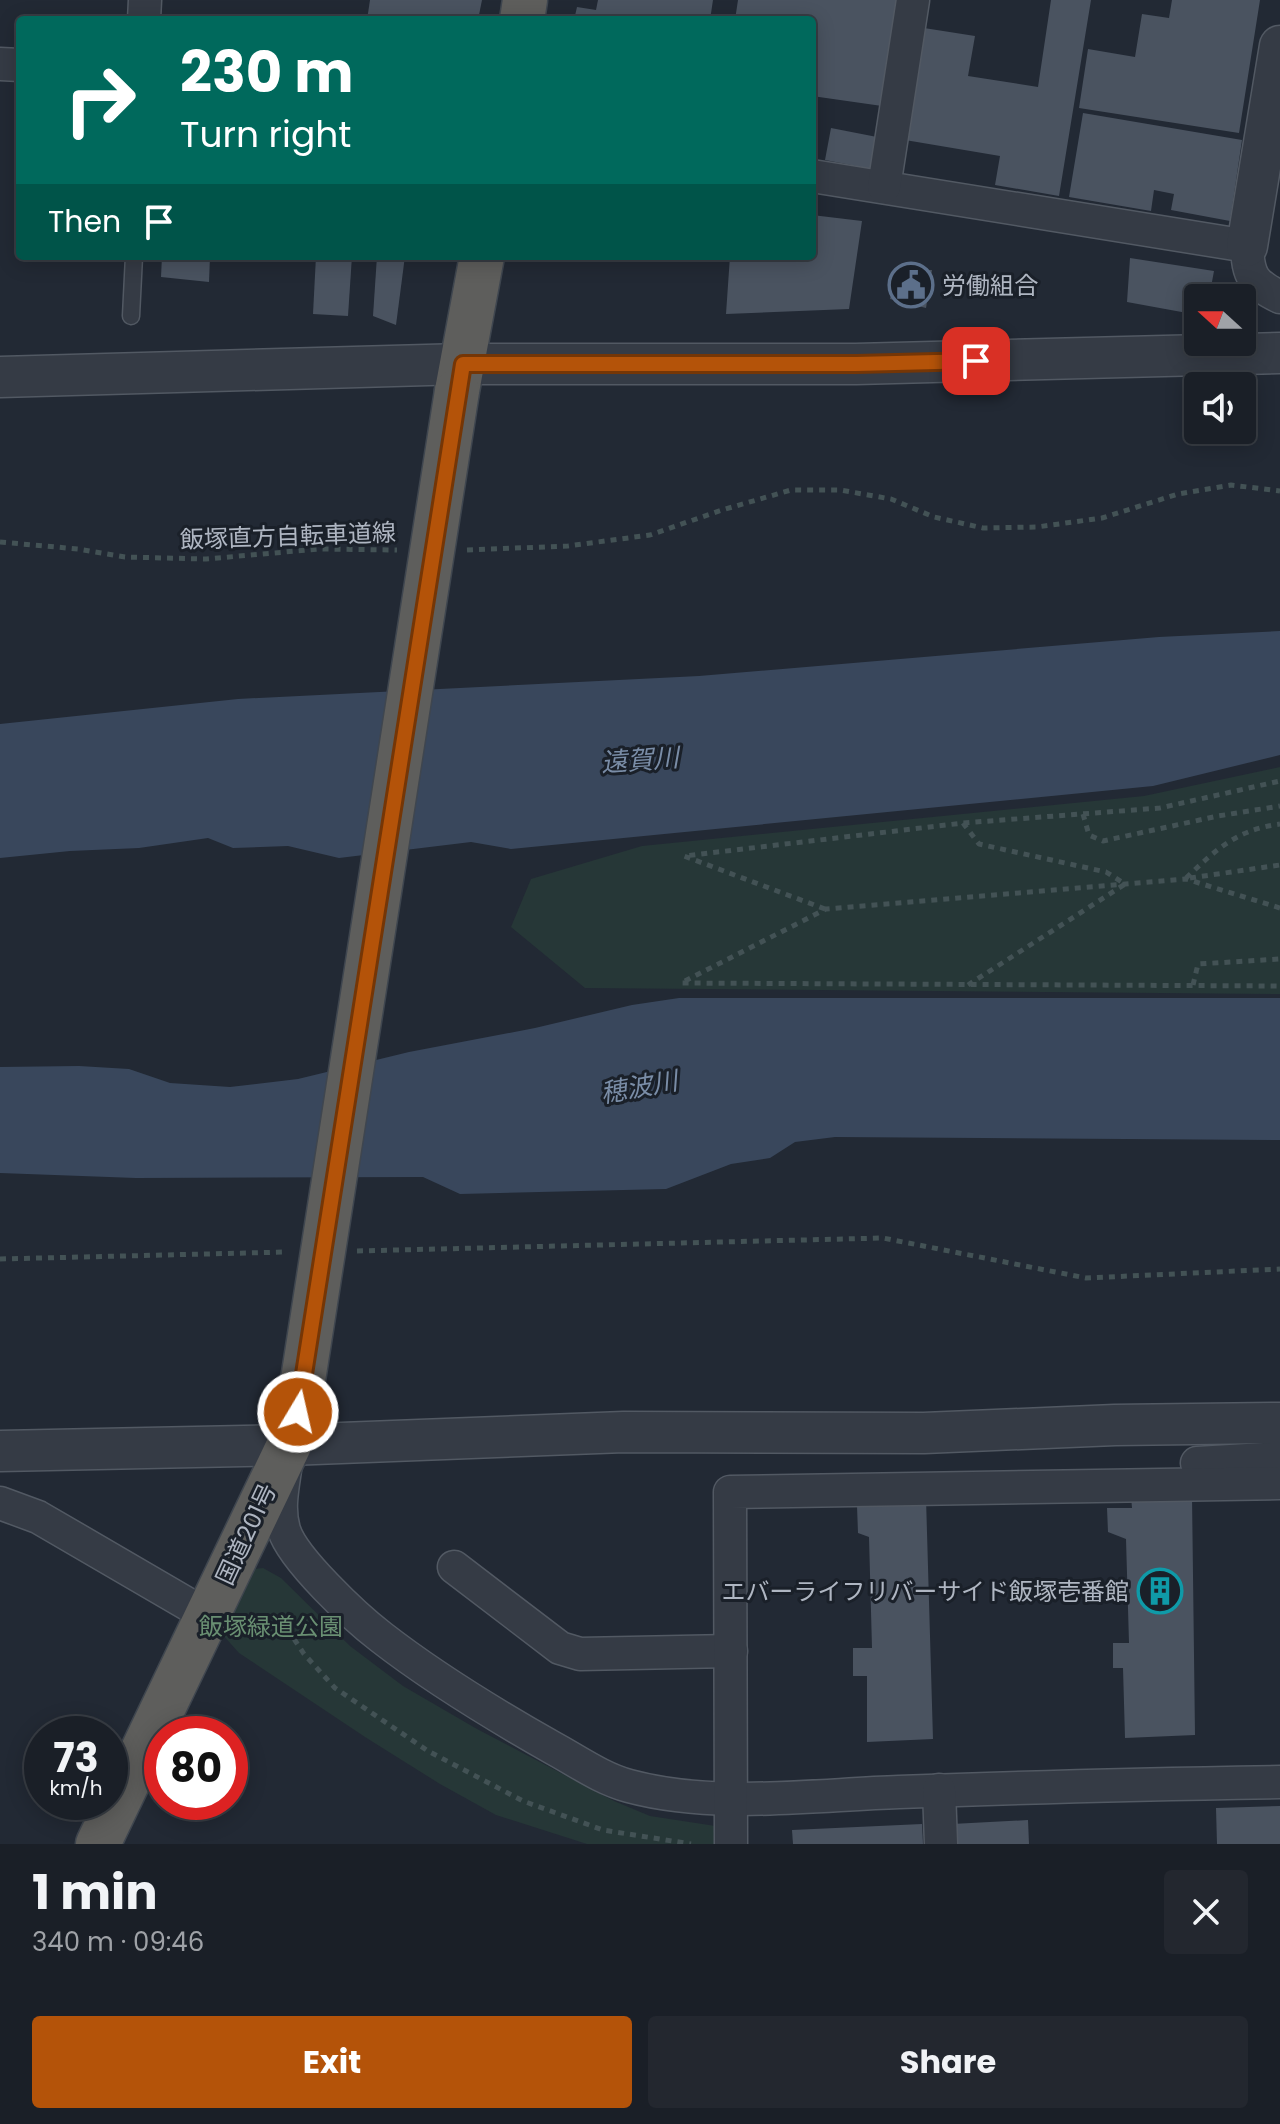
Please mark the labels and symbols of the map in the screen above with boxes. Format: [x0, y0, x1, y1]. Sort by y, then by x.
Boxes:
public building icon: 労働組合 [887, 261, 935, 309]
place label: 労働組合 [942, 269, 1038, 302]
north arrow [1184, 284, 1256, 356]
pin [942, 327, 1010, 395]
street label: 飯塚直方自転車道線 [179, 516, 397, 556]
water label: 遠賀川 [600, 739, 683, 781]
water label: 穂波川 [597, 1062, 683, 1112]
position arrow [256, 1370, 340, 1454]
street label: 国道201号 [208, 1478, 284, 1590]
building icon: エバーライフリバーサイド飯塚壱番館 [1136, 1567, 1184, 1615]
place label: エバーライフリバーサイド飯塚壱番館 [721, 1575, 1129, 1608]
park label: 飯塚緑道公園 [199, 1610, 343, 1643]
speed limit sign: 80 [144, 1716, 248, 1820]

